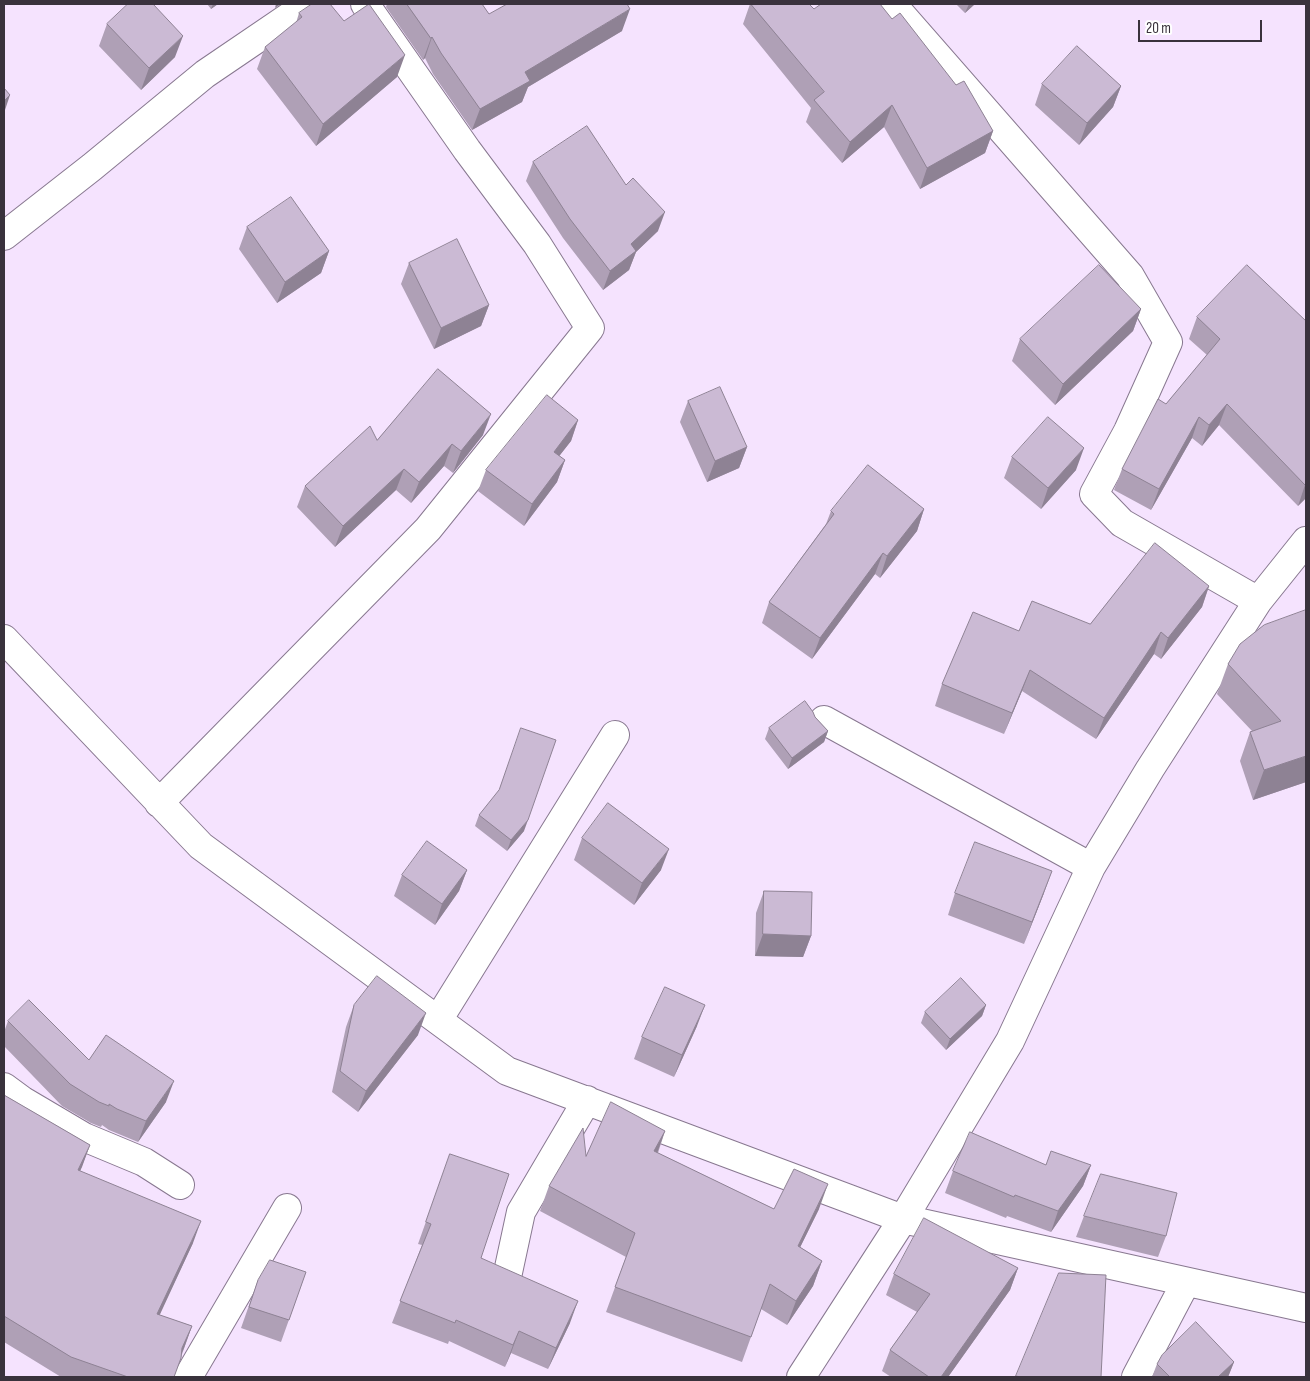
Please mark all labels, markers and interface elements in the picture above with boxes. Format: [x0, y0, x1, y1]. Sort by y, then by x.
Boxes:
scale bar [1140, 10, 1264, 42]
text: 20 m [1146, 19, 1171, 38]

